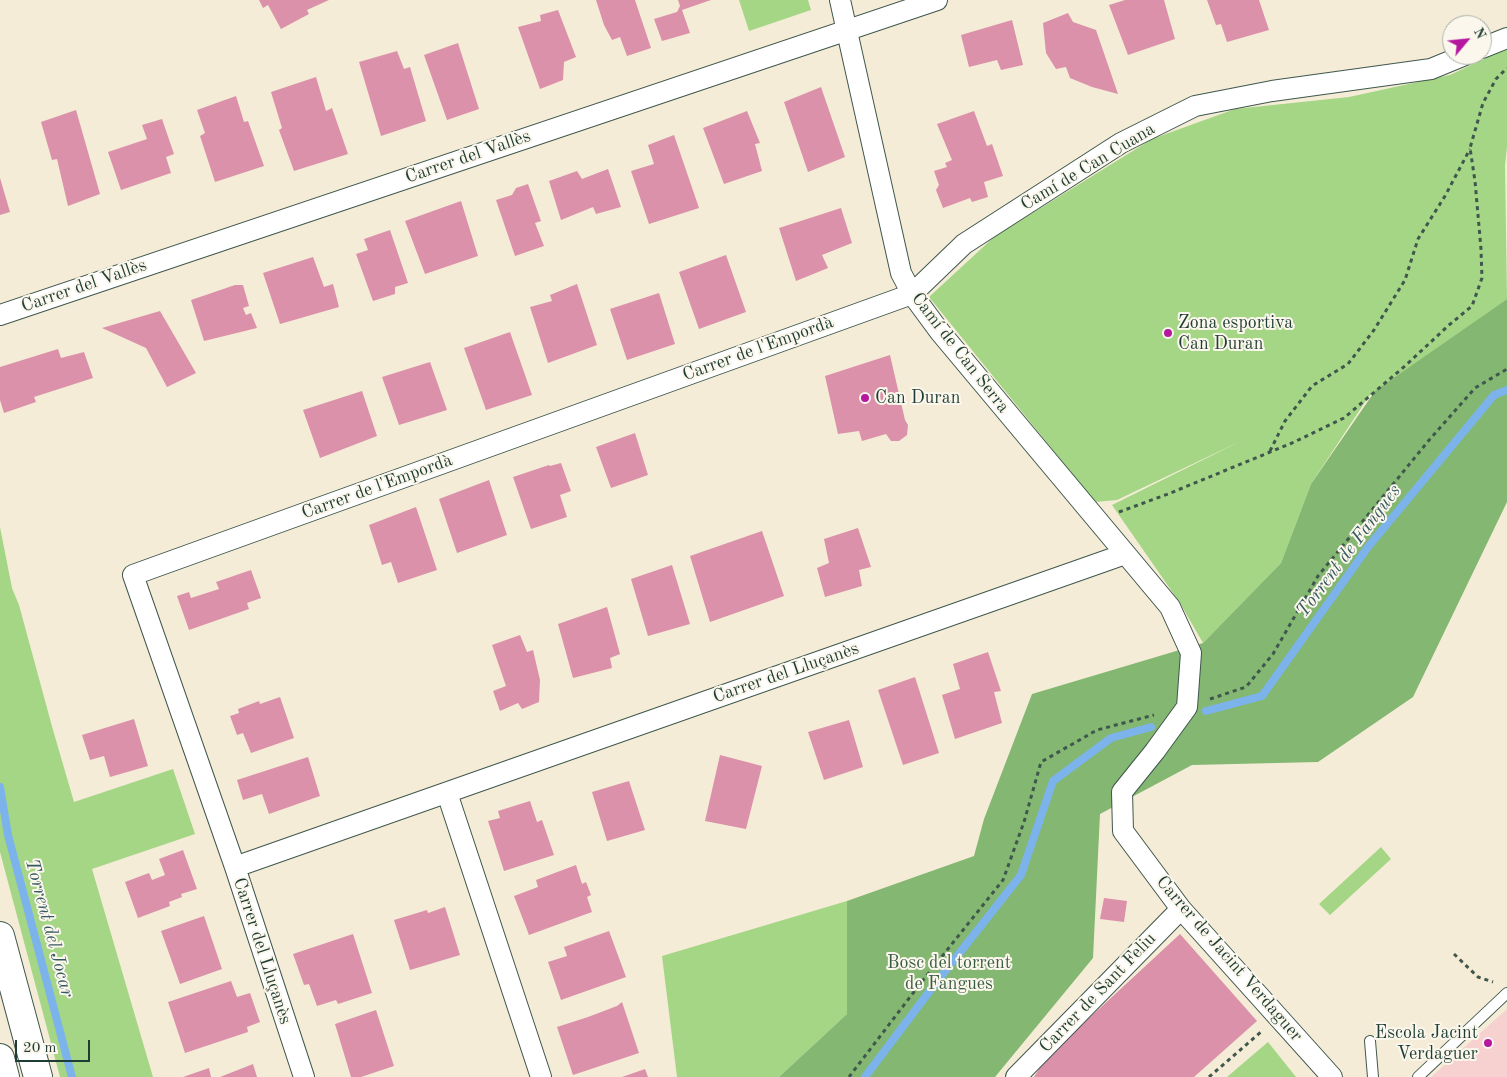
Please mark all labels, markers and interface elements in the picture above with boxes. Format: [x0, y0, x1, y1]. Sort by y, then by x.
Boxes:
north arrow [1442, 15, 1492, 65]
text: N [1471, 25, 1488, 41]
street label: Camí de Can Cuana [1017, 118, 1159, 216]
street label: Carrer del Vallès [402, 125, 534, 189]
street label: Carrer del Vallès [18, 254, 150, 318]
street label: Camí de Can Serra [906, 289, 1014, 417]
street label: Carrer de l'Empordà [680, 312, 836, 386]
place label: Zona esportiva Can Duran [1178, 312, 1293, 354]
marker: Zona esportiva Can Duran [1162, 327, 1174, 339]
place label: Can Duran [875, 387, 960, 409]
marker: Can Duran [859, 392, 871, 404]
street label: Carrer de l'Empordà [299, 450, 455, 524]
water label: Torrent de Fangues [1292, 480, 1406, 622]
street label: Carrer del Lluçanès [710, 638, 862, 708]
water label: Torrent del Jocar [20, 856, 78, 1000]
street label: Carrer de Jacint Verdaguer [1151, 872, 1307, 1046]
street label: Carrer del Lluçanès [228, 875, 296, 1027]
street label: Carrer de Sant Feliu [1035, 928, 1161, 1058]
park label: Bosc del torrent de Fangues [887, 952, 1011, 994]
place label: Escola Jacint Verdaguer [1375, 1022, 1478, 1064]
scale bar [18, 1030, 92, 1062]
marker: Escola Jacint Verdaguer [1482, 1037, 1494, 1049]
text: 20 m [23, 1041, 57, 1056]

